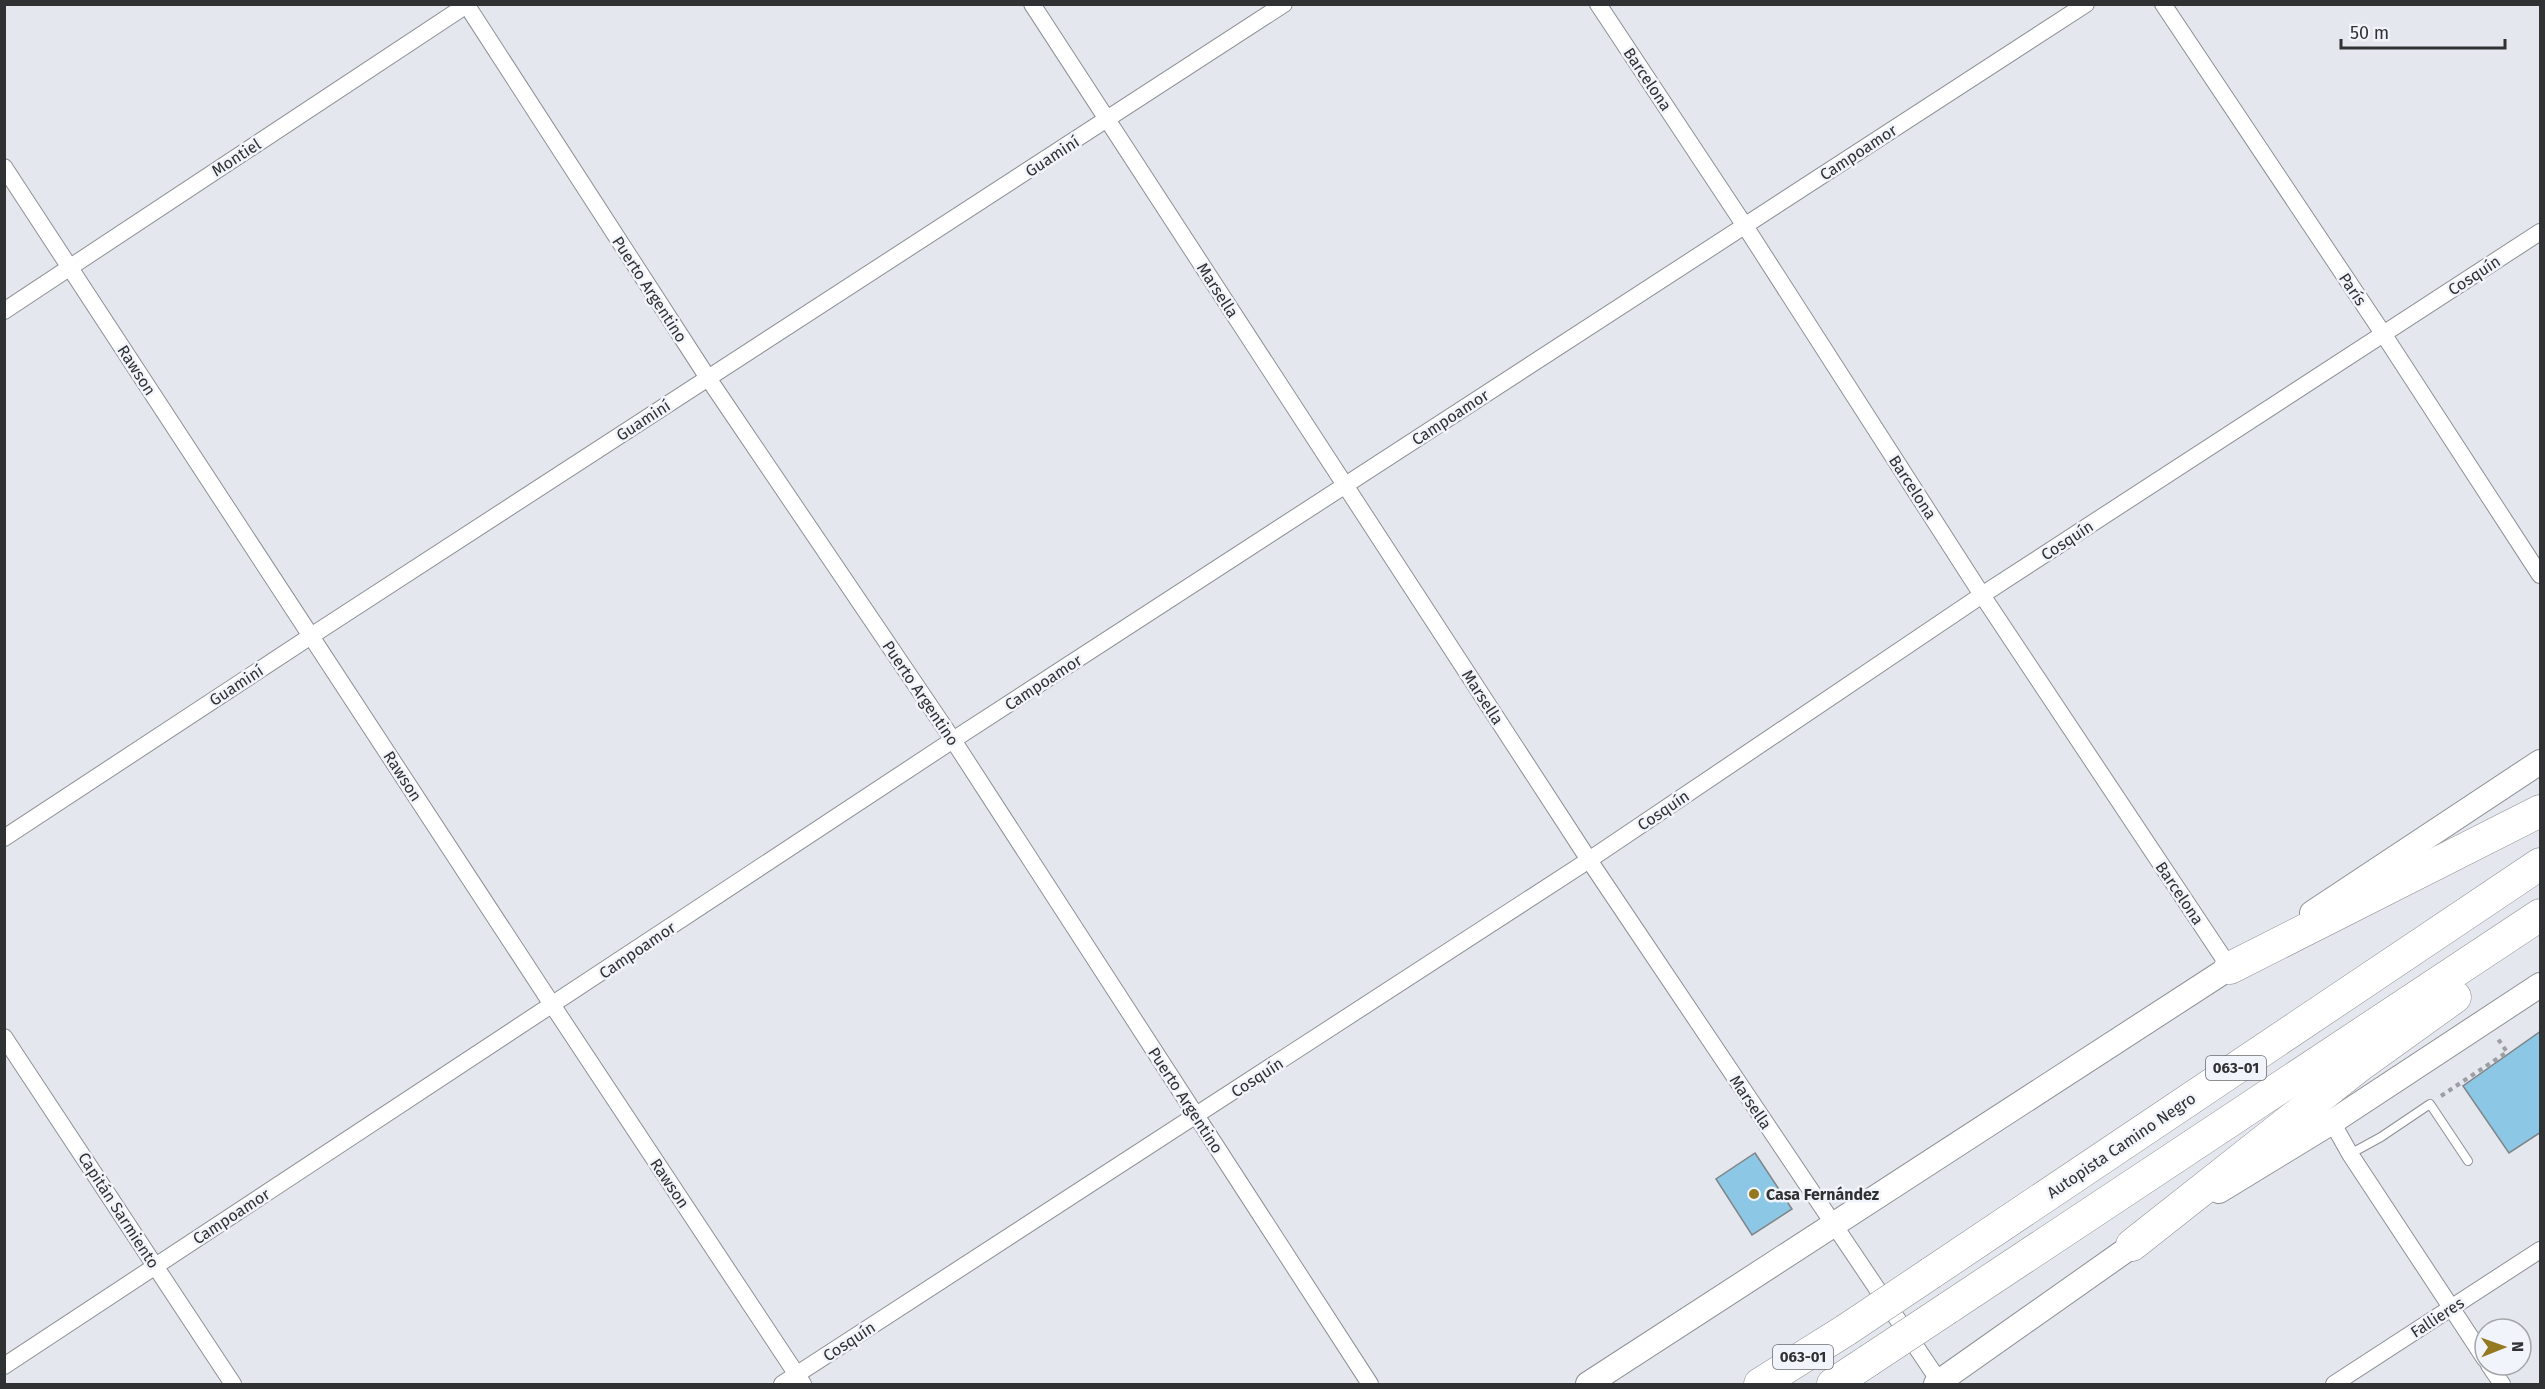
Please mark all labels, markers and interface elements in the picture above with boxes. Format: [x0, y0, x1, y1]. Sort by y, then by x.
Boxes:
scale bar [2341, 12, 2504, 50]
text: 50 m [2350, 22, 2389, 44]
street label: Barcelona [1620, 44, 1676, 115]
street label: Campoamor [1816, 120, 1901, 184]
street label: Guaminí [1022, 132, 1083, 181]
street label: Montiel [208, 134, 265, 180]
street label: Puerto Argentino [608, 233, 691, 346]
street label: Cosquín [2445, 252, 2504, 299]
street label: Marsella [1193, 259, 1242, 321]
street label: París [2335, 269, 2370, 309]
street label: Rawson [113, 342, 160, 399]
street label: Campoamor [1408, 385, 1493, 449]
street label: Guaminí [613, 396, 674, 445]
street label: Barcelona [1885, 452, 1940, 523]
street label: Cosquín [2038, 517, 2097, 564]
street label: Puerto Argentino [878, 637, 963, 749]
street label: Campoamor [1001, 650, 1086, 714]
street label: Guaminí [206, 661, 267, 710]
street label: Marsella [1458, 666, 1507, 728]
street label: Rawson [379, 748, 426, 805]
street label: Cosquín [1634, 786, 1693, 835]
street label: Barcelona [2152, 858, 2208, 929]
street label: Campoamor [596, 918, 680, 983]
street label: Puerto Argentino [1144, 1044, 1227, 1157]
street label: Cosquín [1228, 1054, 1287, 1101]
road number: 063-01 [2206, 1056, 2266, 1080]
street label: Marsella [1726, 1072, 1776, 1133]
street label: Autopista Camino Negro [2043, 1089, 2199, 1202]
street label: Capitán Sarmiento [74, 1149, 163, 1272]
street label: Rawson [646, 1155, 693, 1212]
street label: Campoamor [189, 1184, 274, 1248]
place label: Casa Fernández [1766, 1185, 1880, 1204]
marker: Casa Fernández [1747, 1187, 1761, 1201]
street label: Fallieres [2407, 1293, 2468, 1342]
north arrow [2473, 1317, 2533, 1377]
street label: Cosquín [820, 1318, 879, 1365]
text: N [2508, 1341, 2527, 1352]
road number: 063-01 [1773, 1345, 1833, 1369]

